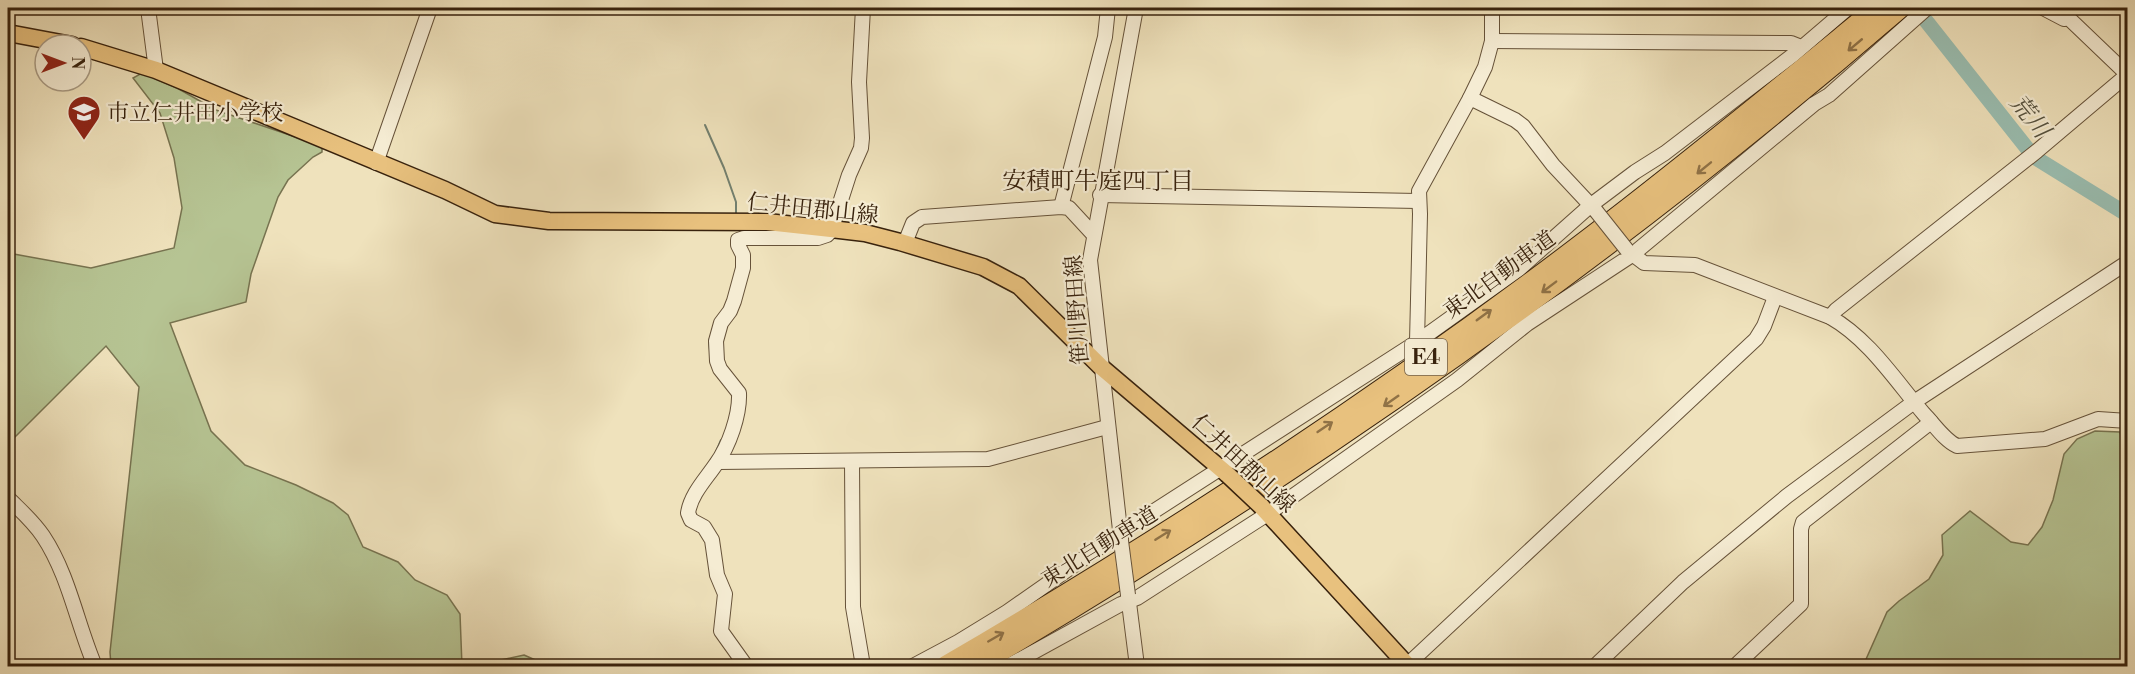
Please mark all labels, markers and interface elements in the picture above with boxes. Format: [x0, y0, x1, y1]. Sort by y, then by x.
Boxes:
north arrow [33, 33, 93, 93]
one-way arrow [1848, 38, 1863, 52]
text: N [67, 57, 87, 70]
water label: 荒川 [2002, 89, 2058, 147]
school or university icon: 市立仁井田小学校 [66, 94, 102, 141]
place label: 市立仁井田小学校 [107, 100, 283, 127]
one-way arrow [1696, 162, 1712, 175]
district label: 安積町牛庭四丁目 [1002, 167, 1194, 197]
street label: 仁井田郡山線 [746, 189, 880, 230]
street label: 東北自動車道 [1439, 225, 1561, 325]
street label: 笹川野田線 [1060, 254, 1095, 366]
one-way arrow [1541, 280, 1557, 293]
one-way arrow [1476, 309, 1492, 321]
road number: E4 [1405, 339, 1447, 375]
one-way arrow [1383, 395, 1399, 407]
street label: 仁井田郡山線 [1185, 409, 1300, 519]
one-way arrow [1316, 421, 1333, 433]
street label: 東北自動車道 [1037, 501, 1163, 594]
one-way arrow [1154, 529, 1171, 542]
one-way arrow [987, 631, 1004, 643]

